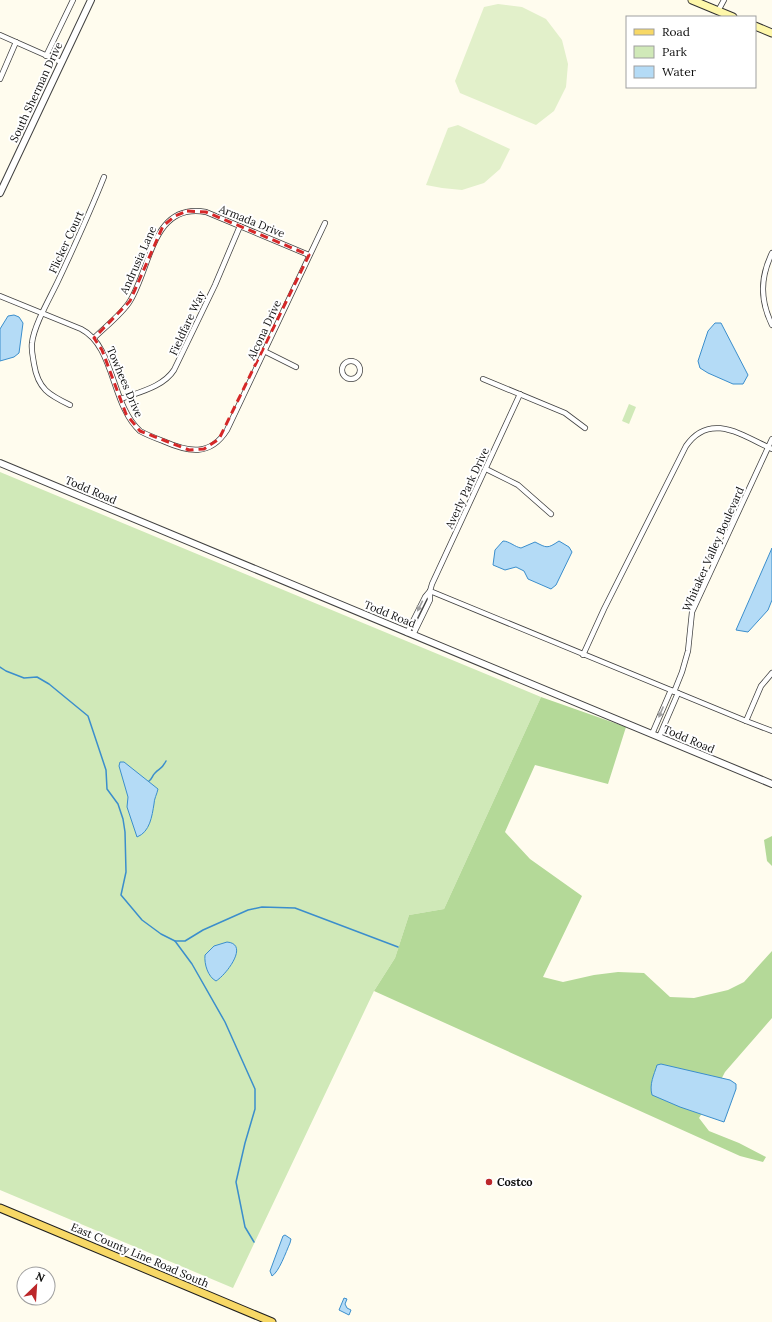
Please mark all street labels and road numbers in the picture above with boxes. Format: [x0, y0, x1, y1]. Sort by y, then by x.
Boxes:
street label: South Sherman Drive [7, 40, 65, 144]
street label: Armada Drive [216, 201, 287, 241]
street label: Flicker Court [45, 208, 87, 275]
street label: Andrusia Lane [116, 224, 159, 297]
street label: Fieldfare Way [166, 288, 208, 357]
street label: Alcona Drive [244, 298, 284, 363]
street label: Towhees Drive [104, 344, 146, 420]
street label: Averly Park Drive [442, 445, 492, 532]
street label: Todd Road [63, 473, 119, 507]
street label: Whitaker Valley Boulevard [679, 484, 747, 613]
street label: Todd Road [362, 597, 418, 631]
street label: Todd Road [661, 722, 717, 756]
street label: East County Line Road South [69, 1220, 211, 1291]

